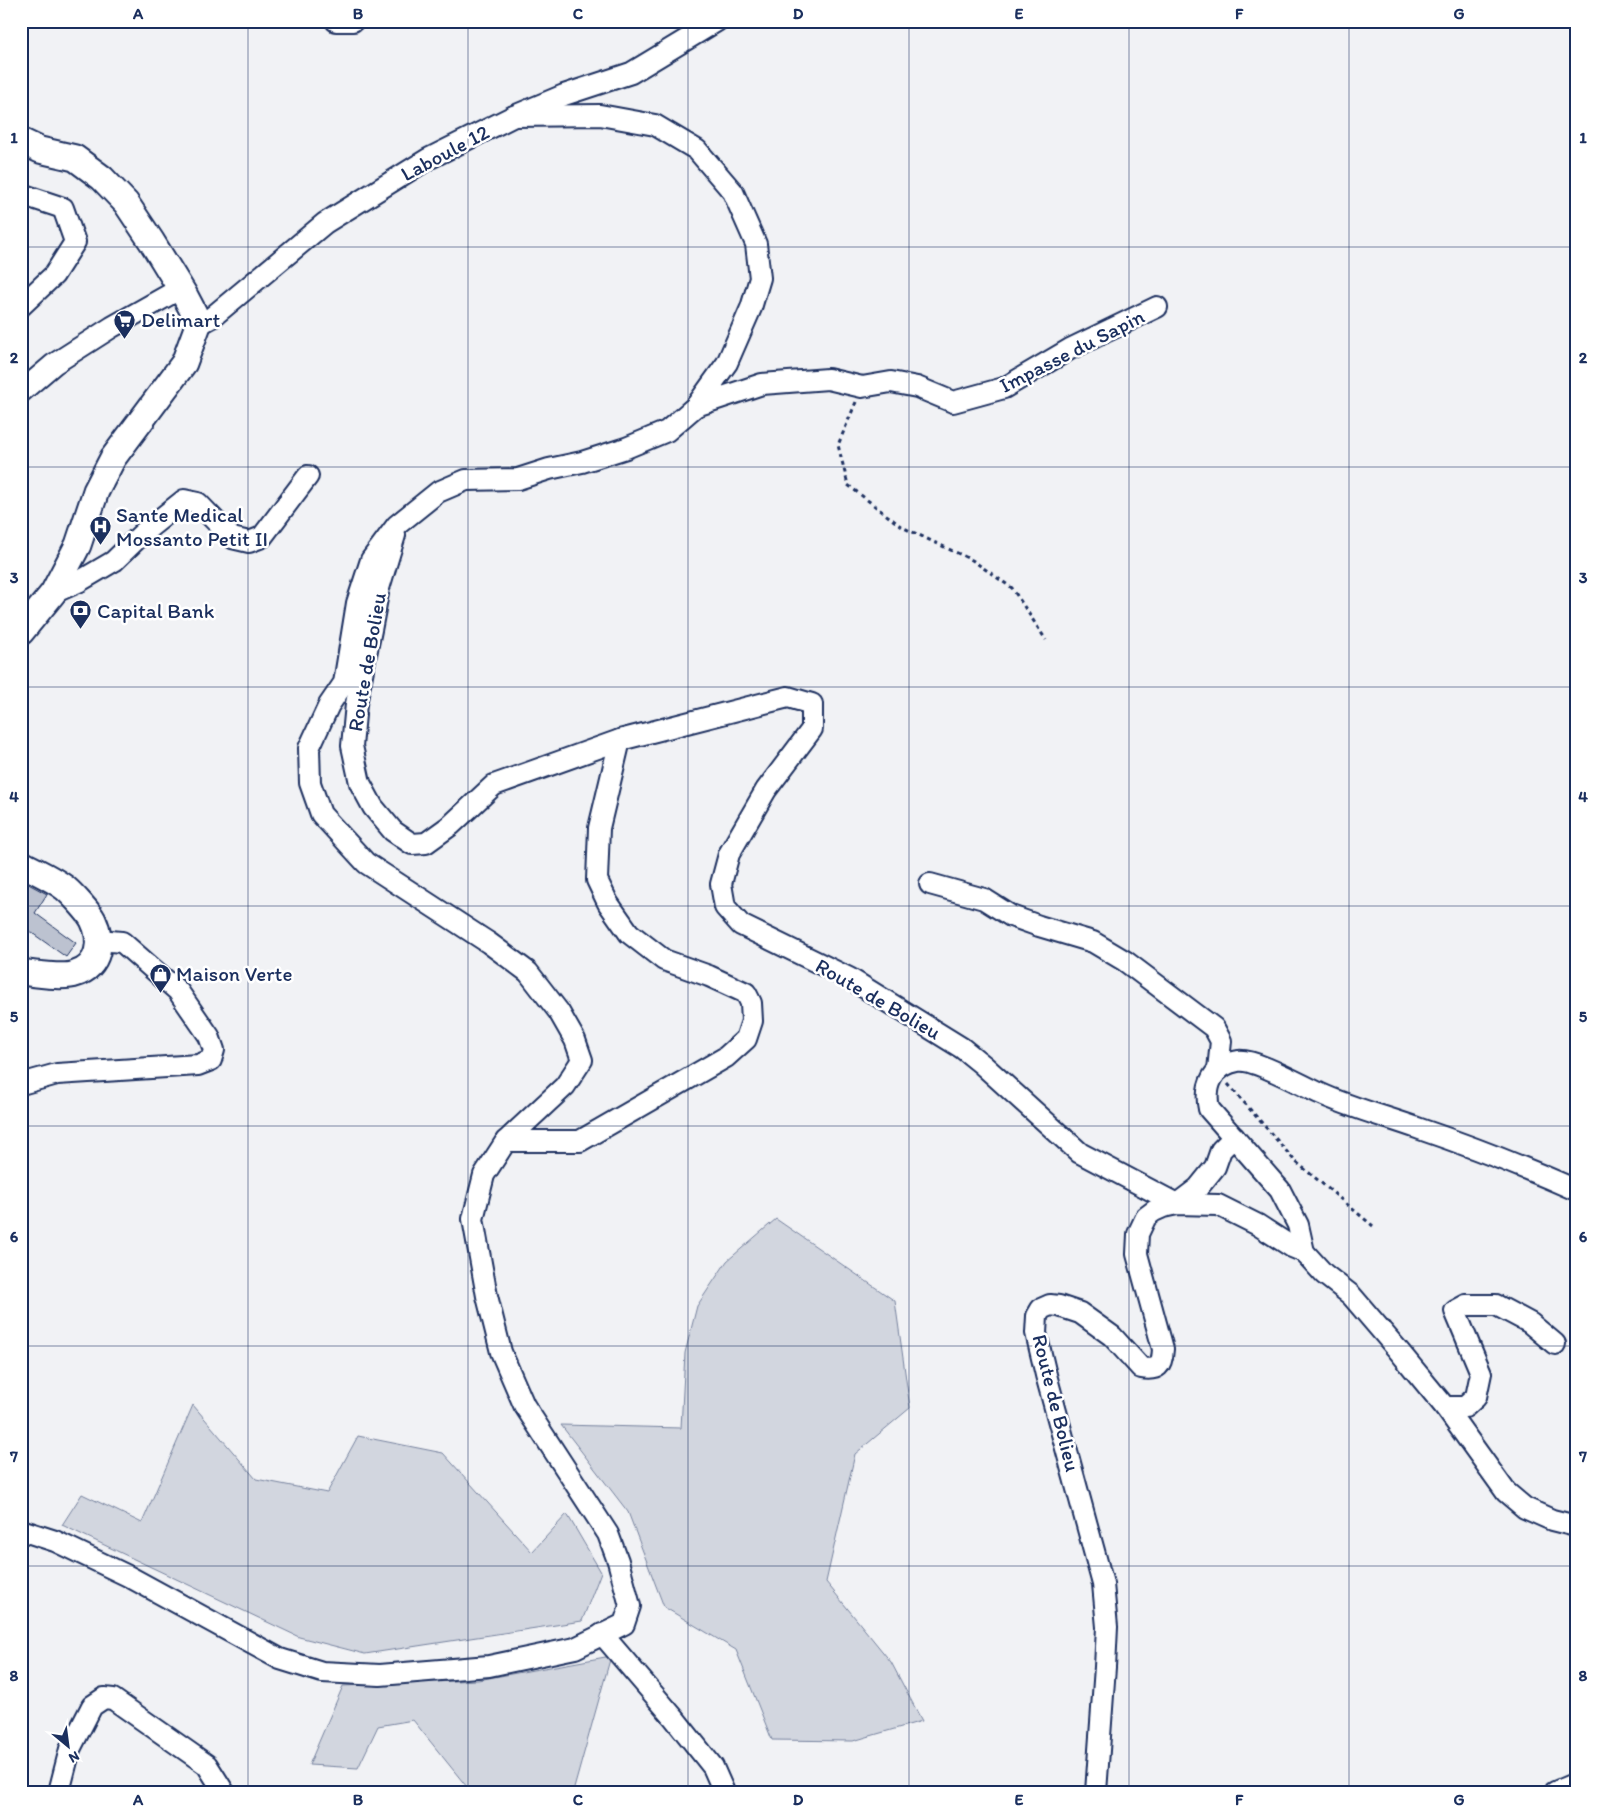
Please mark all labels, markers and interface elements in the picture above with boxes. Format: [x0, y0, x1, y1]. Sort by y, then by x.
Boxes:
text: A [132, 4, 144, 23]
text: B [353, 4, 364, 23]
text: C [573, 4, 584, 23]
text: D [793, 4, 804, 23]
text: E [1015, 4, 1024, 23]
text: F [1235, 4, 1244, 23]
text: G [1453, 4, 1465, 23]
street label: Laboule 12 [396, 119, 493, 186]
text: 1 [10, 128, 18, 147]
text: 1 [1579, 128, 1587, 147]
street label: Impasse du Sapin [995, 303, 1148, 398]
place label: Delimart [141, 307, 220, 332]
supermarket icon: Delimart [113, 308, 137, 339]
text: 2 [10, 348, 19, 367]
text: 2 [1579, 348, 1588, 367]
place label: Sante Medical Mossanto Petit II [116, 502, 268, 551]
hospital icon: Sante Medical Mossanto Petit II [88, 515, 112, 546]
text: 3 [10, 568, 19, 587]
text: 3 [1579, 568, 1588, 587]
street label: Route de Bolieu [342, 591, 391, 733]
place label: Capital Bank [97, 598, 215, 623]
bank icon: Capital Bank [69, 599, 93, 630]
text: 4 [9, 787, 19, 806]
text: 4 [1578, 787, 1588, 806]
street label: Route de Bolieu [811, 953, 945, 1045]
place label: Maison Verte [176, 961, 293, 986]
shop icon: Maison Verte [148, 962, 172, 993]
text: 5 [10, 1007, 19, 1026]
text: 5 [1579, 1007, 1588, 1026]
text: 6 [10, 1227, 19, 1246]
text: 6 [1579, 1227, 1588, 1246]
street label: Route de Bolieu [1027, 1332, 1086, 1474]
text: 7 [9, 1447, 18, 1466]
text: 7 [1578, 1447, 1587, 1466]
text: 8 [10, 1666, 19, 1685]
text: 8 [1579, 1666, 1588, 1685]
north arrow [42, 1720, 92, 1770]
text: N [66, 1747, 82, 1767]
text: A [132, 1790, 144, 1809]
text: B [353, 1790, 364, 1809]
text: C [573, 1790, 584, 1809]
text: D [793, 1790, 804, 1809]
text: E [1015, 1790, 1024, 1809]
text: F [1235, 1790, 1244, 1809]
text: G [1453, 1790, 1465, 1809]

